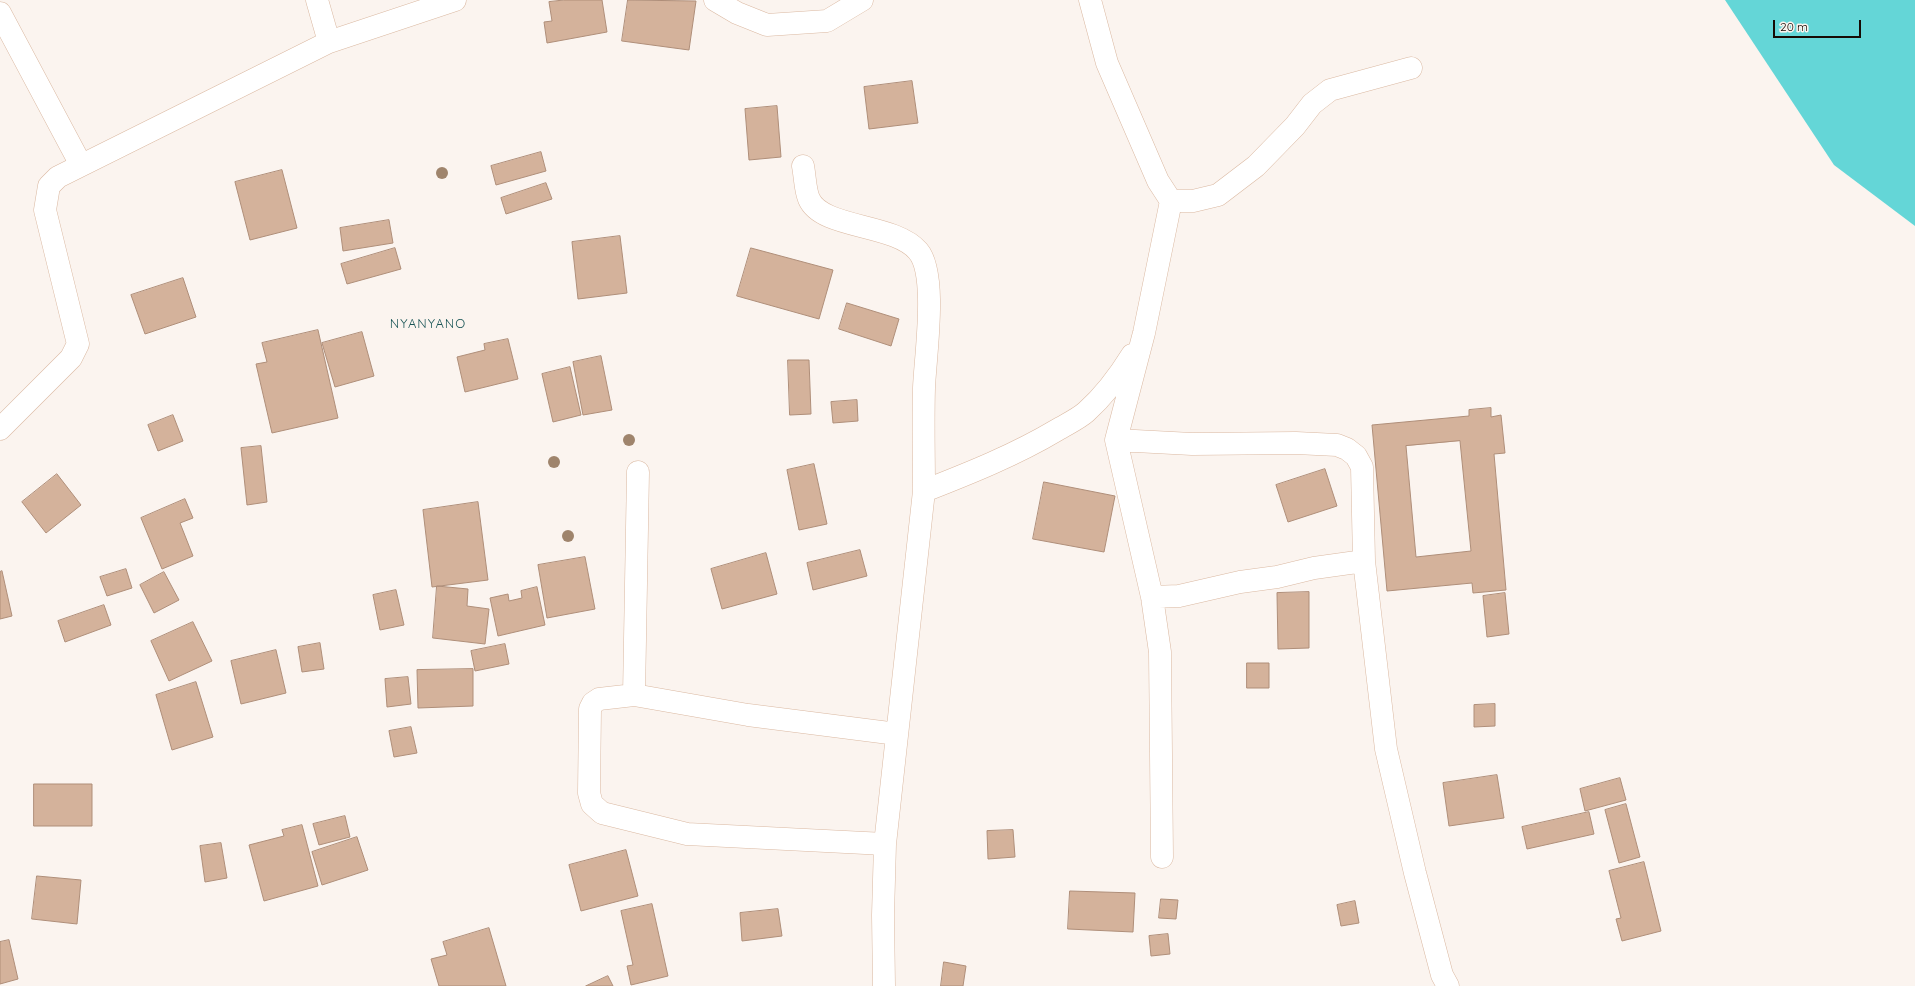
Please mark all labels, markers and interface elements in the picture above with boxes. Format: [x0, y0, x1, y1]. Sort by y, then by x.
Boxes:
scale bar [1775, 12, 1863, 38]
text: 20 m [1780, 19, 1808, 34]
district label: NYANYANO [390, 316, 466, 332]

